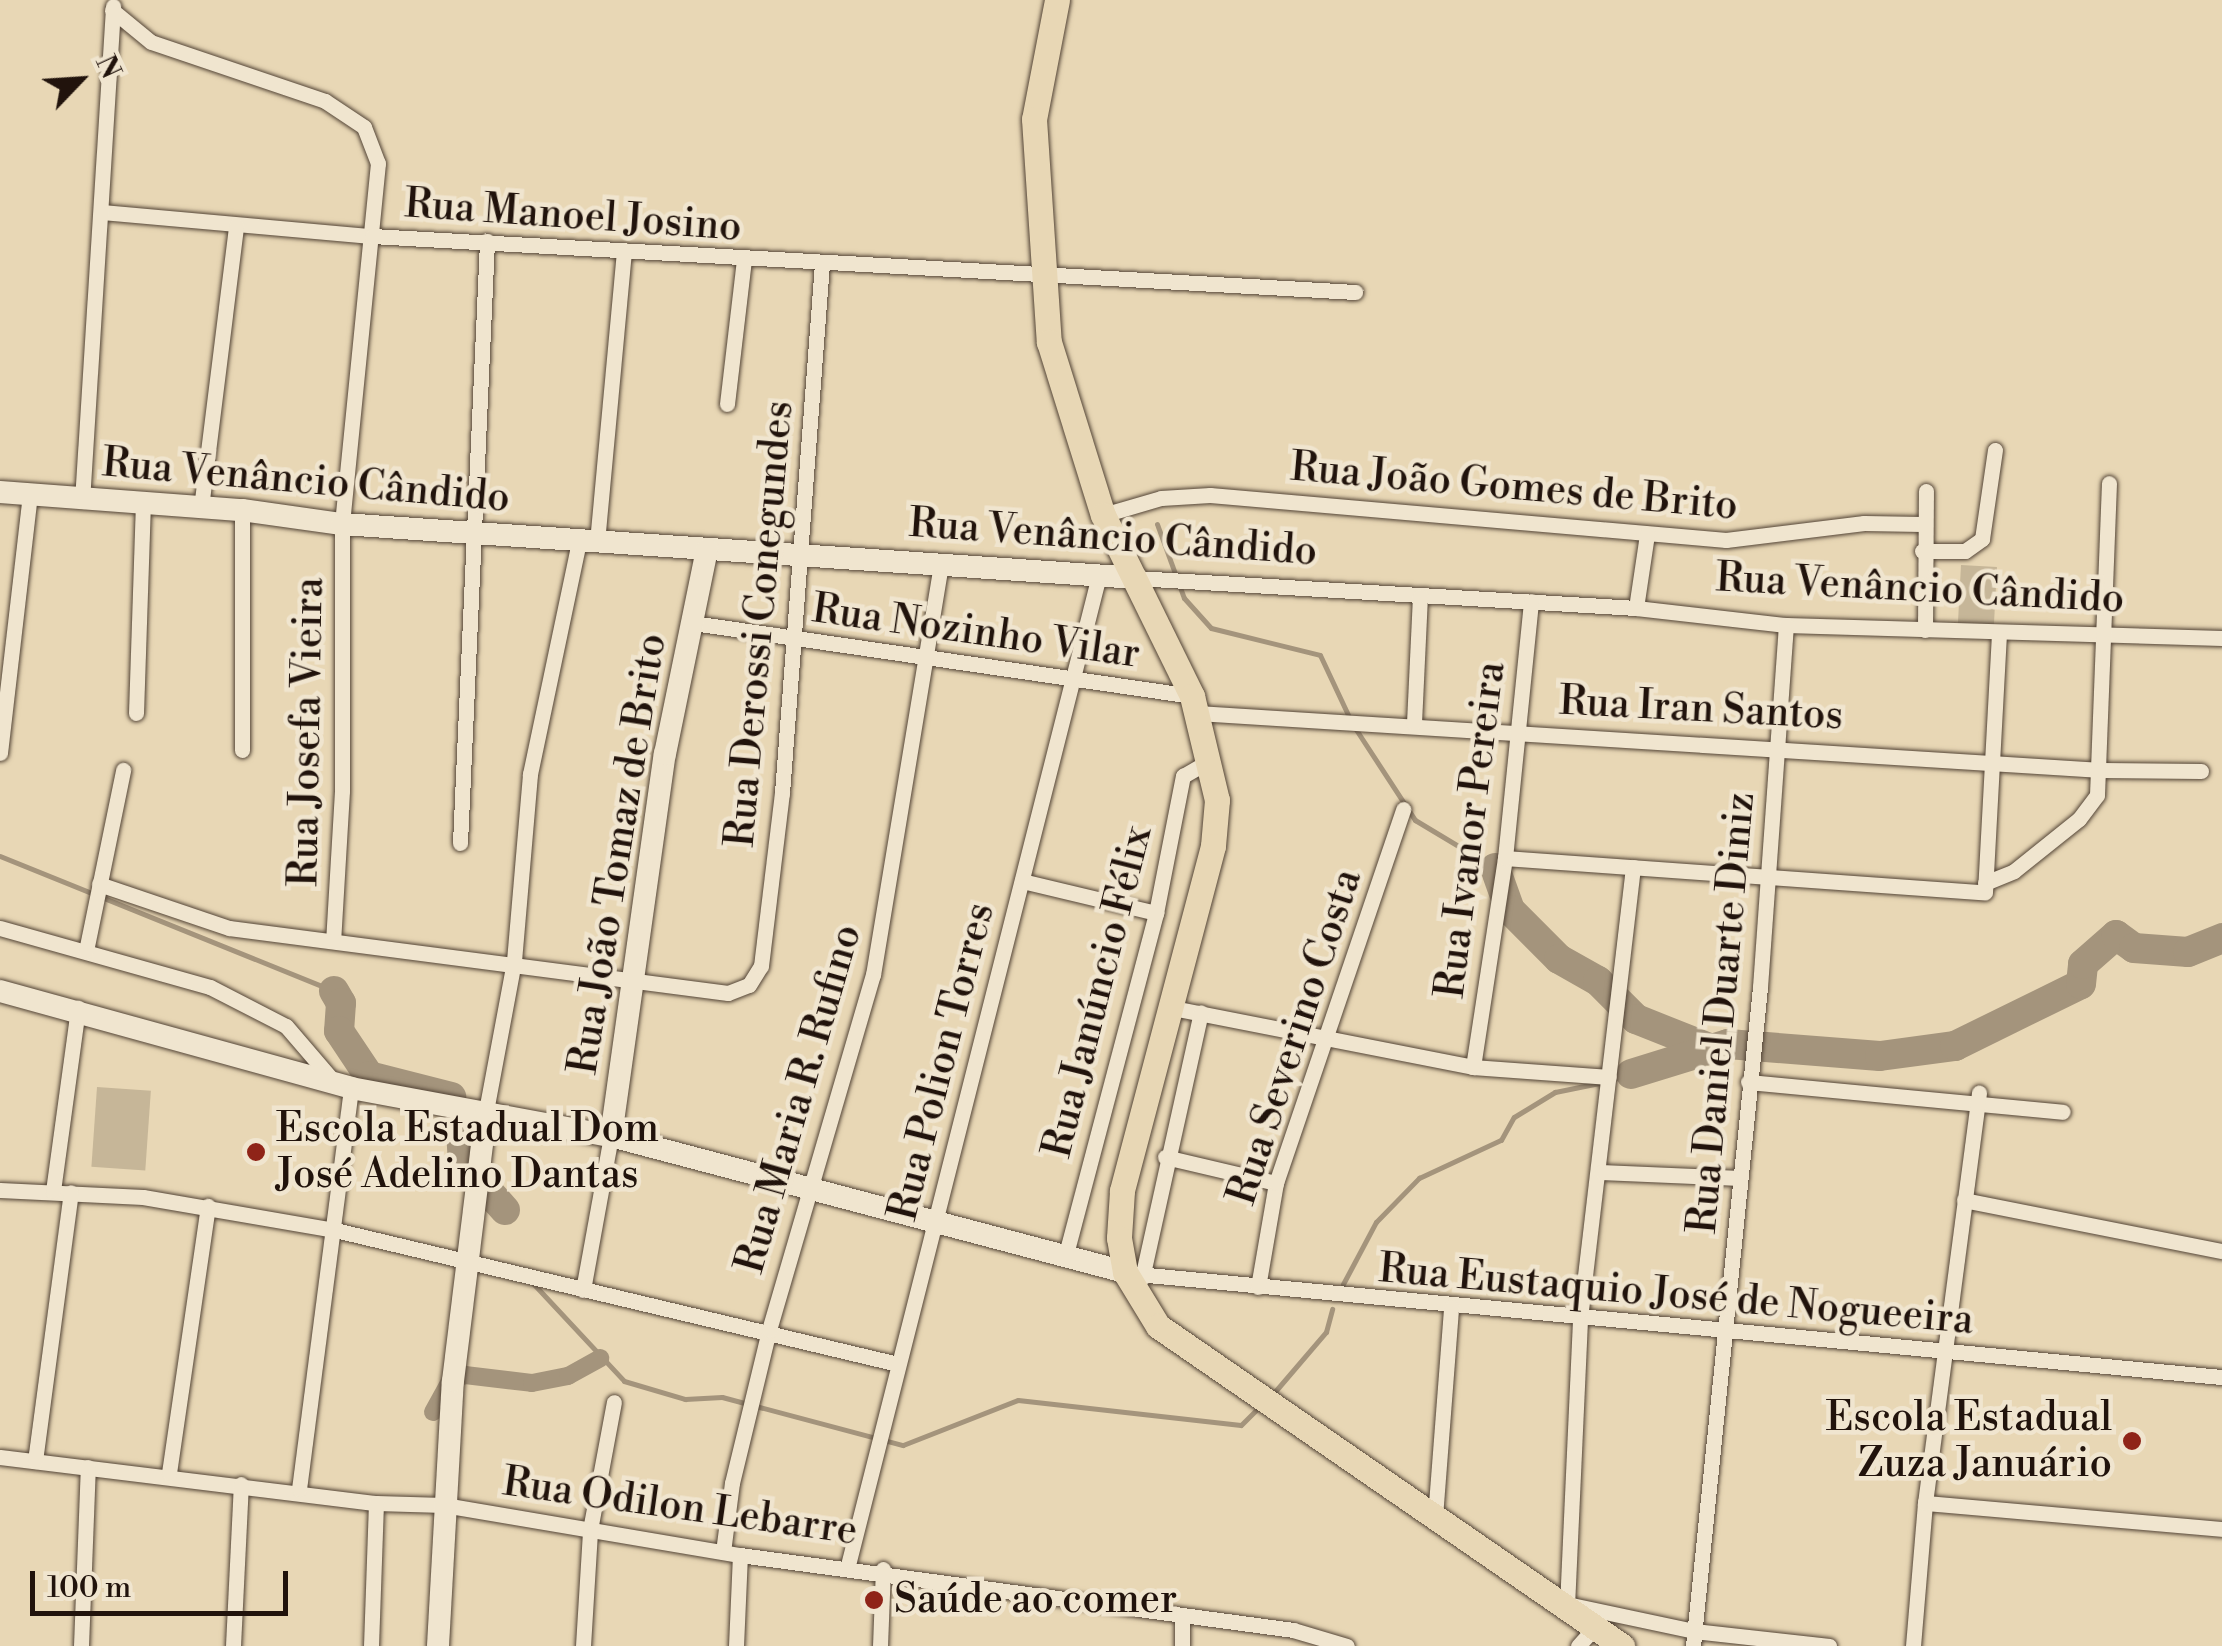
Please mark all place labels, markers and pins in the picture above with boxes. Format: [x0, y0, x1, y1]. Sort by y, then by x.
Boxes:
place label: Escola Estadual Dom José Adelino Dantas [276, 1105, 659, 1199]
marker: Escola Estadual Dom José Adelino Dantas [245, 1141, 267, 1163]
place label: Escola Estadual Zuza Januário [1826, 1394, 2112, 1488]
marker: Escola Estadual Zuza Januário [2121, 1430, 2143, 1452]
place label: Saúde ao comer [894, 1576, 1177, 1624]
marker: Saúde ao comer [863, 1589, 885, 1611]

